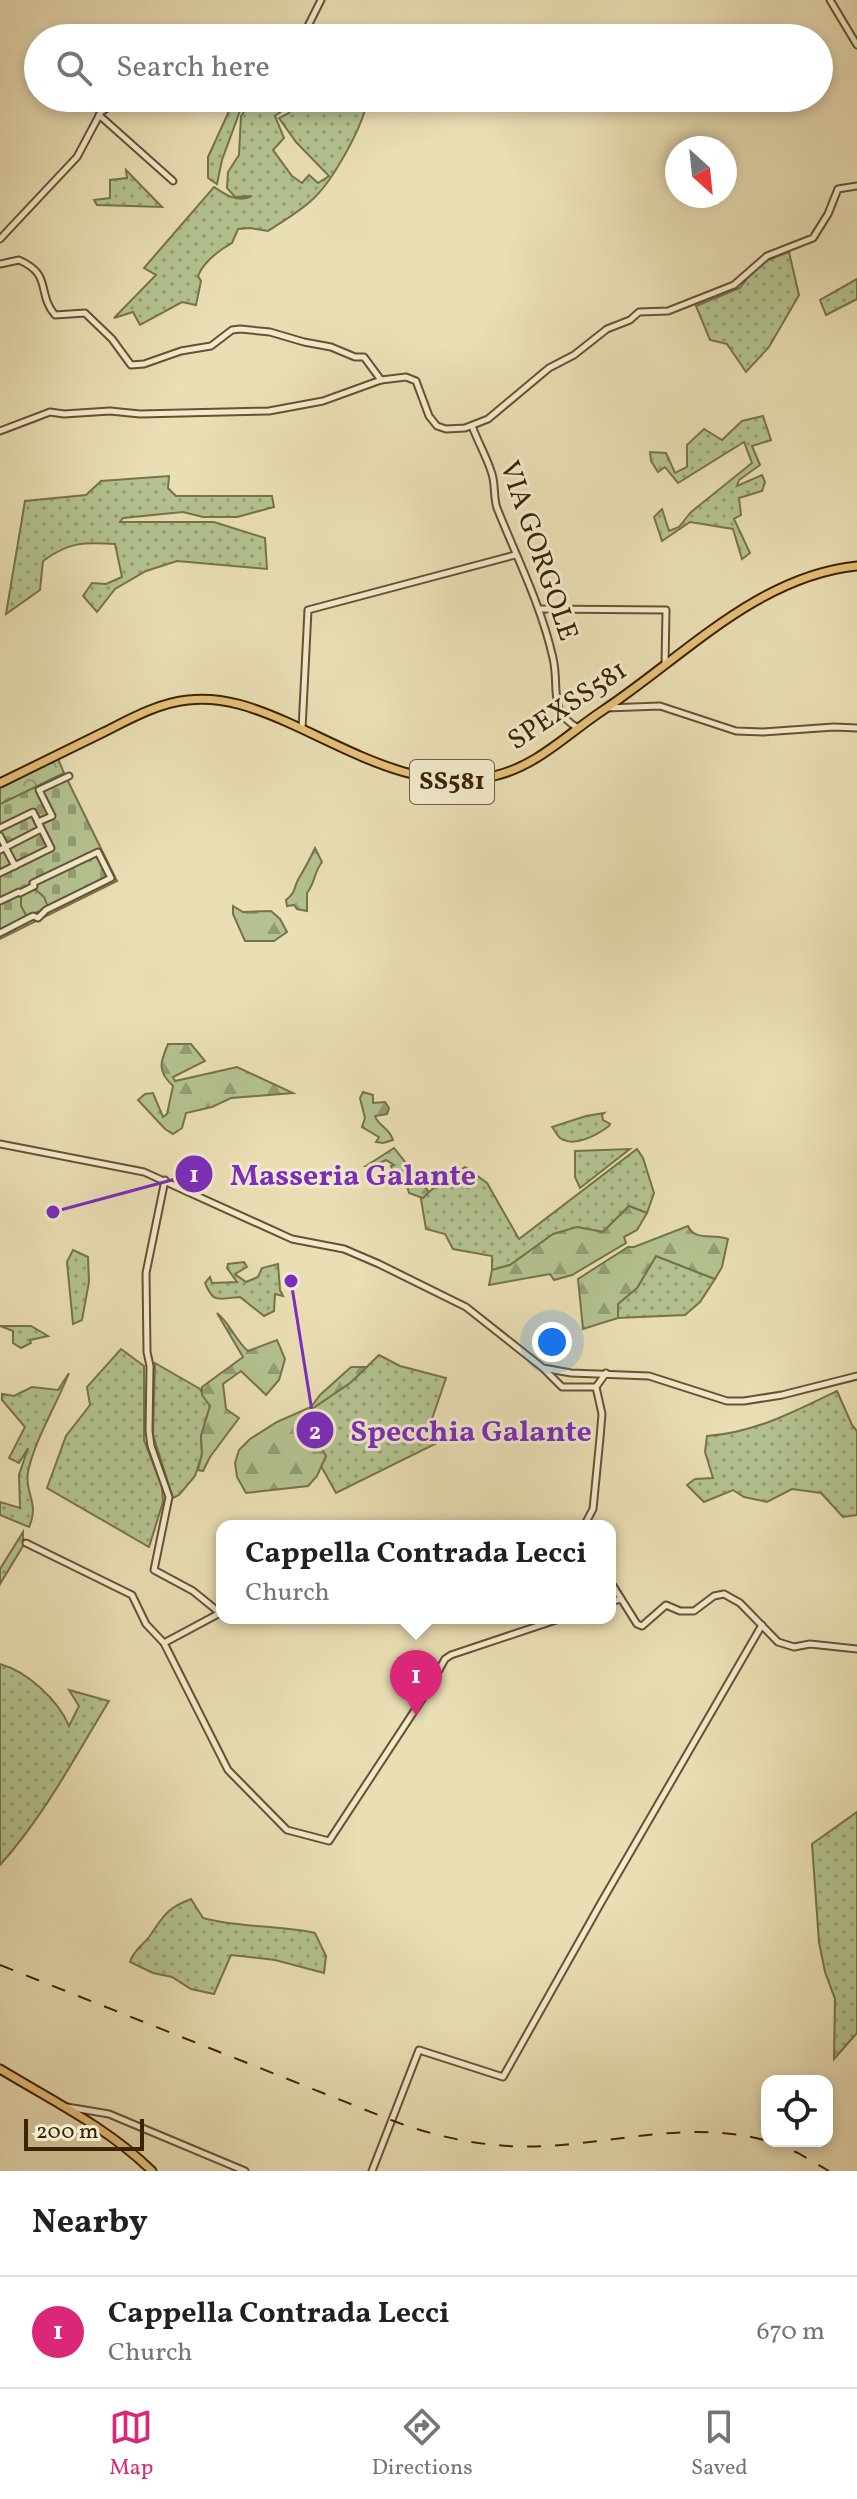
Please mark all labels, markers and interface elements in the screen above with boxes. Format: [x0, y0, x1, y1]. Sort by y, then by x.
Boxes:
search box [24, 24, 833, 112]
icon: search [52, 46, 96, 90]
text: Search here [116, 47, 270, 89]
north arrow [665, 136, 737, 208]
street label: VIA GORGOLE [489, 456, 587, 646]
street label: SPEXSS581 [500, 652, 636, 760]
road number: SS581 [410, 760, 494, 804]
callout: Masseria Galante [174, 1147, 492, 1201]
text: Masseria Galante [230, 1156, 476, 1198]
text: 1 [189, 1159, 199, 1193]
your location [532, 1322, 572, 1362]
callout: Specchia Galante [295, 1403, 608, 1457]
text: Specchia Galante [350, 1412, 592, 1454]
text: 2 [309, 1416, 321, 1450]
popup [216, 1520, 616, 1624]
text: Cappella Contrada Lecci [245, 1533, 587, 1575]
text: Church [245, 1575, 330, 1611]
pin: 1 [390, 1650, 442, 1716]
map controls [761, 2075, 833, 2147]
button: locate [761, 2075, 833, 2147]
scale bar [24, 2115, 144, 2151]
text: 200 m [36, 2117, 98, 2148]
text: Nearby [32, 2200, 148, 2247]
text: Cappella Contrada Lecci [108, 2293, 450, 2335]
text: 1 [53, 2314, 63, 2350]
text: 670 m [756, 2314, 825, 2350]
text: Church [108, 2335, 193, 2371]
tab: Map [109, 2405, 153, 2484]
tab: Directions [372, 2405, 473, 2484]
tab: Saved [691, 2405, 748, 2484]

